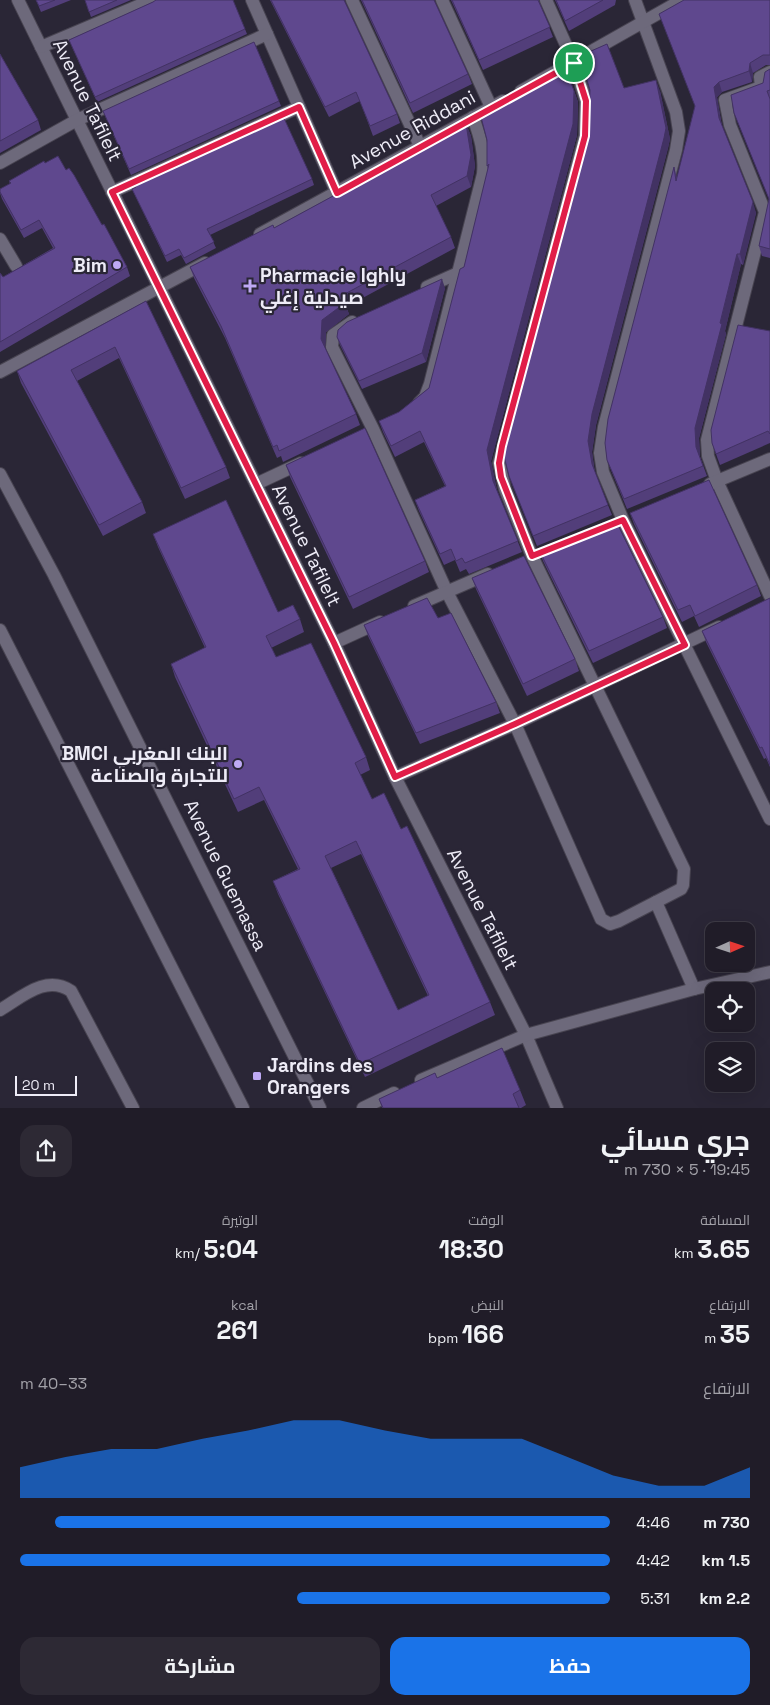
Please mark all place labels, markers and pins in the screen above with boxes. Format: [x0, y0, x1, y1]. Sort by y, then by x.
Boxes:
pin [553, 42, 595, 84]
place label: Bim [73, 253, 107, 278]
marker: Bim [111, 259, 123, 271]
place label: Pharmacie Ighly صيدلية إغلي [260, 263, 406, 313]
marker: Pharmacie Ighly صيدلية إغلي [244, 280, 256, 292]
place label: BMCI البنك المغربي للتجارة والصناعة [61, 741, 228, 788]
marker: BMCI البنك المغربي للتجارة والصناعة [232, 758, 244, 770]
place label: Jardins des Orangers [267, 1053, 373, 1100]
marker: Jardins des Orangers [251, 1070, 263, 1082]

